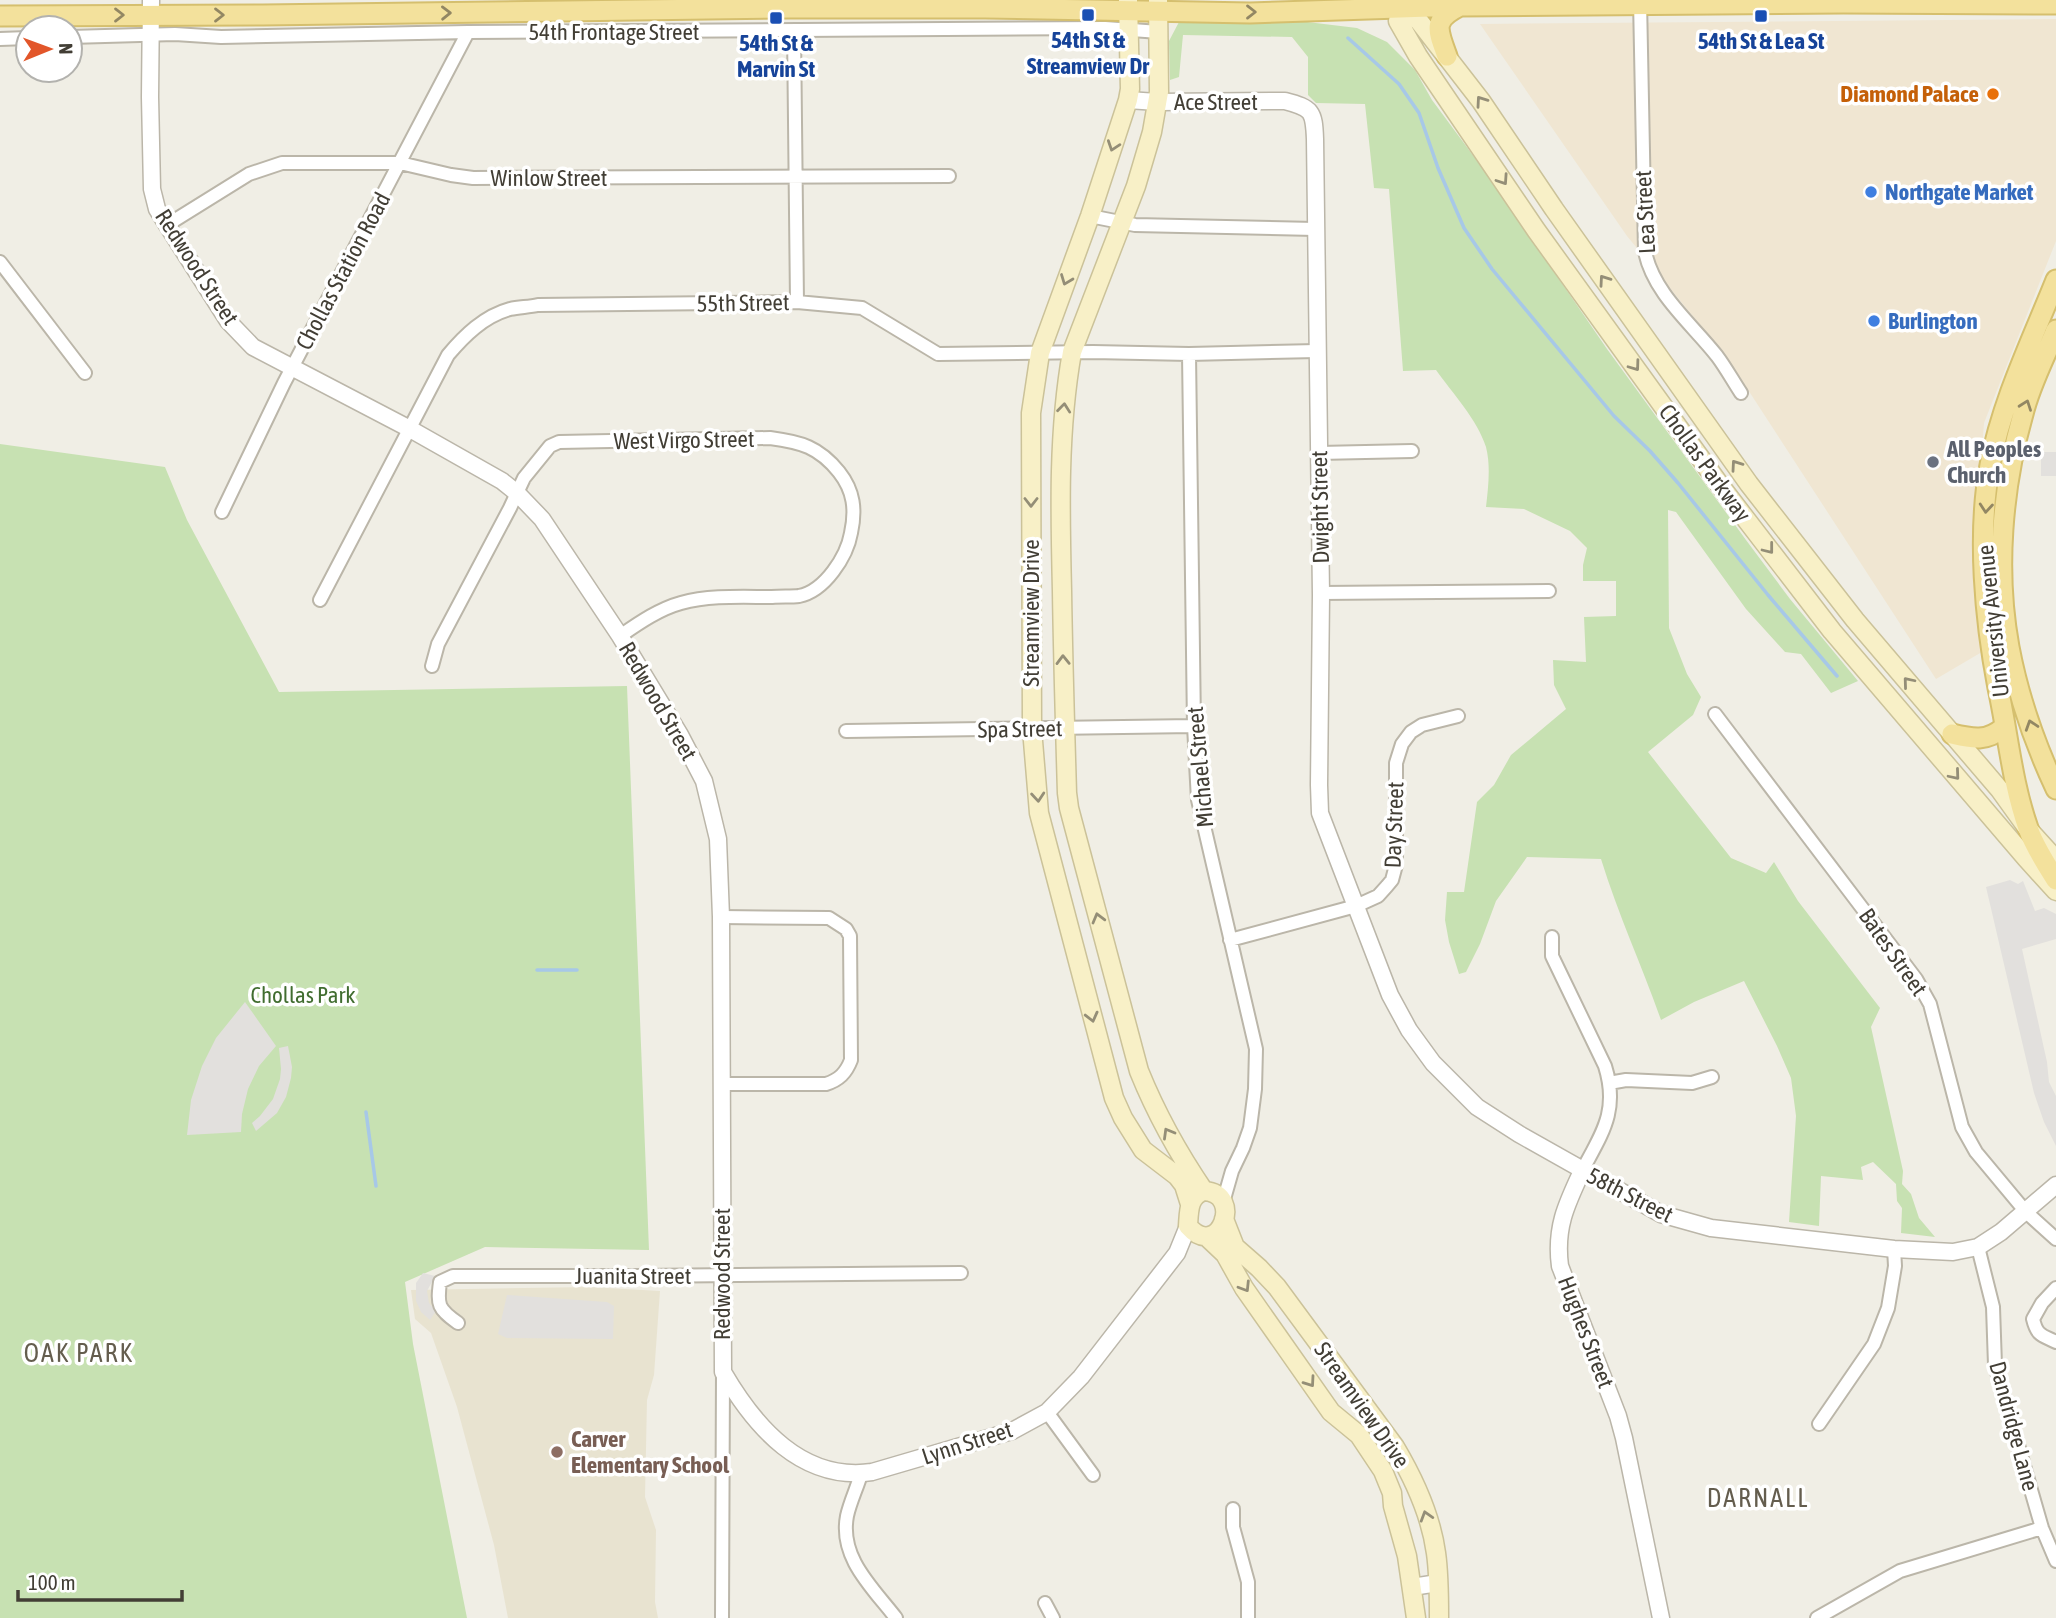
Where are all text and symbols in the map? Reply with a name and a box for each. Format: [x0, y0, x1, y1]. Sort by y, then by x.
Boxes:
one-way arrow [1246, 4, 1257, 20]
one-way arrow [441, 5, 452, 20]
one-way arrow [114, 7, 124, 23]
one-way arrow [214, 7, 225, 23]
marker: 54th St & Streamview Dr [1080, 7, 1096, 23]
marker: 54th St & Lea St [1753, 8, 1769, 24]
marker: 54th St & Marvin St [768, 10, 784, 26]
north arrow [14, 14, 84, 84]
street label: 54th Frontage Street [529, 19, 699, 45]
place label: 54th St & Streamview Dr [1027, 27, 1150, 79]
place label: 54th St & Lea St [1698, 28, 1825, 54]
place label: 54th St & Marvin St [737, 30, 815, 82]
text: N [55, 43, 77, 55]
place label: Diamond Palace [1840, 81, 1979, 107]
marker: Diamond Palace [1985, 86, 2001, 102]
street label: Ace Street [1174, 89, 1258, 115]
one-way arrow [1477, 96, 1489, 109]
one-way arrow [1107, 140, 1121, 152]
street label: Winlow Street [491, 165, 607, 191]
street label: Lea Street [1630, 170, 1660, 254]
one-way arrow [1495, 173, 1508, 186]
place label: Northgate Market [1885, 179, 2034, 205]
marker: Northgate Market [1863, 184, 1879, 200]
street label: Chollas Station Road [291, 188, 395, 354]
street label: Redwood Street [150, 204, 244, 330]
one-way arrow [1060, 273, 1074, 285]
one-way arrow [1600, 275, 1612, 288]
street label: 55th Street [696, 289, 790, 317]
place label: Burlington [1888, 308, 1978, 334]
marker: Burlington [1866, 313, 1882, 329]
one-way arrow [1626, 358, 1639, 371]
street label: Chollas Parkway [1654, 399, 1756, 527]
one-way arrow [2018, 400, 2032, 412]
one-way arrow [1056, 403, 1071, 414]
street label: West Virgo Street [613, 426, 755, 454]
place label: All Peoples Church [1946, 436, 2041, 488]
street label: Dwight Street [1306, 450, 1334, 564]
marker: All Peoples Church [1925, 454, 1941, 470]
one-way arrow [1732, 460, 1744, 473]
one-way arrow [1023, 497, 1039, 508]
one-way arrow [1979, 503, 1994, 514]
street label: Streamview Drive [1018, 539, 1044, 687]
one-way arrow [1761, 542, 1774, 554]
street label: University Avenue [1972, 544, 2014, 698]
street label: Redwood Street [614, 637, 702, 765]
one-way arrow [1056, 654, 1071, 665]
one-way arrow [1903, 677, 1916, 690]
street label: Michael Street [1182, 705, 1218, 829]
street label: Spa Street [977, 715, 1063, 743]
one-way arrow [2025, 720, 2039, 732]
one-way arrow [1947, 766, 1959, 779]
street label: Day Street [1379, 781, 1409, 869]
one-way arrow [1030, 792, 1045, 803]
street label: Bates Street [1854, 904, 1932, 1000]
one-way arrow [1092, 912, 1106, 924]
park label: Chollas Park [251, 982, 355, 1008]
one-way arrow [1084, 1011, 1098, 1023]
one-way arrow [1163, 1128, 1176, 1141]
street label: 58th Street [1583, 1162, 1677, 1228]
street label: Redwood Street [709, 1208, 735, 1340]
street label: Juanita Street [575, 1263, 691, 1289]
street label: Hughes Street [1553, 1272, 1619, 1392]
one-way arrow [1236, 1280, 1249, 1293]
street label: Streamview Drive [1309, 1337, 1415, 1473]
district label: OAK PARK [24, 1338, 134, 1368]
street label: Dandridge Lane [1984, 1358, 2044, 1494]
one-way arrow [1302, 1374, 1314, 1387]
street label: Lynn Street [918, 1416, 1016, 1470]
place label: Carver Elementary School [571, 1426, 730, 1478]
marker: Carver Elementary School [549, 1444, 565, 1460]
district label: DARNALL [1707, 1483, 1809, 1513]
one-way arrow [1420, 1511, 1435, 1523]
scale bar [18, 1558, 182, 1602]
text: 100 m [28, 1570, 76, 1594]

